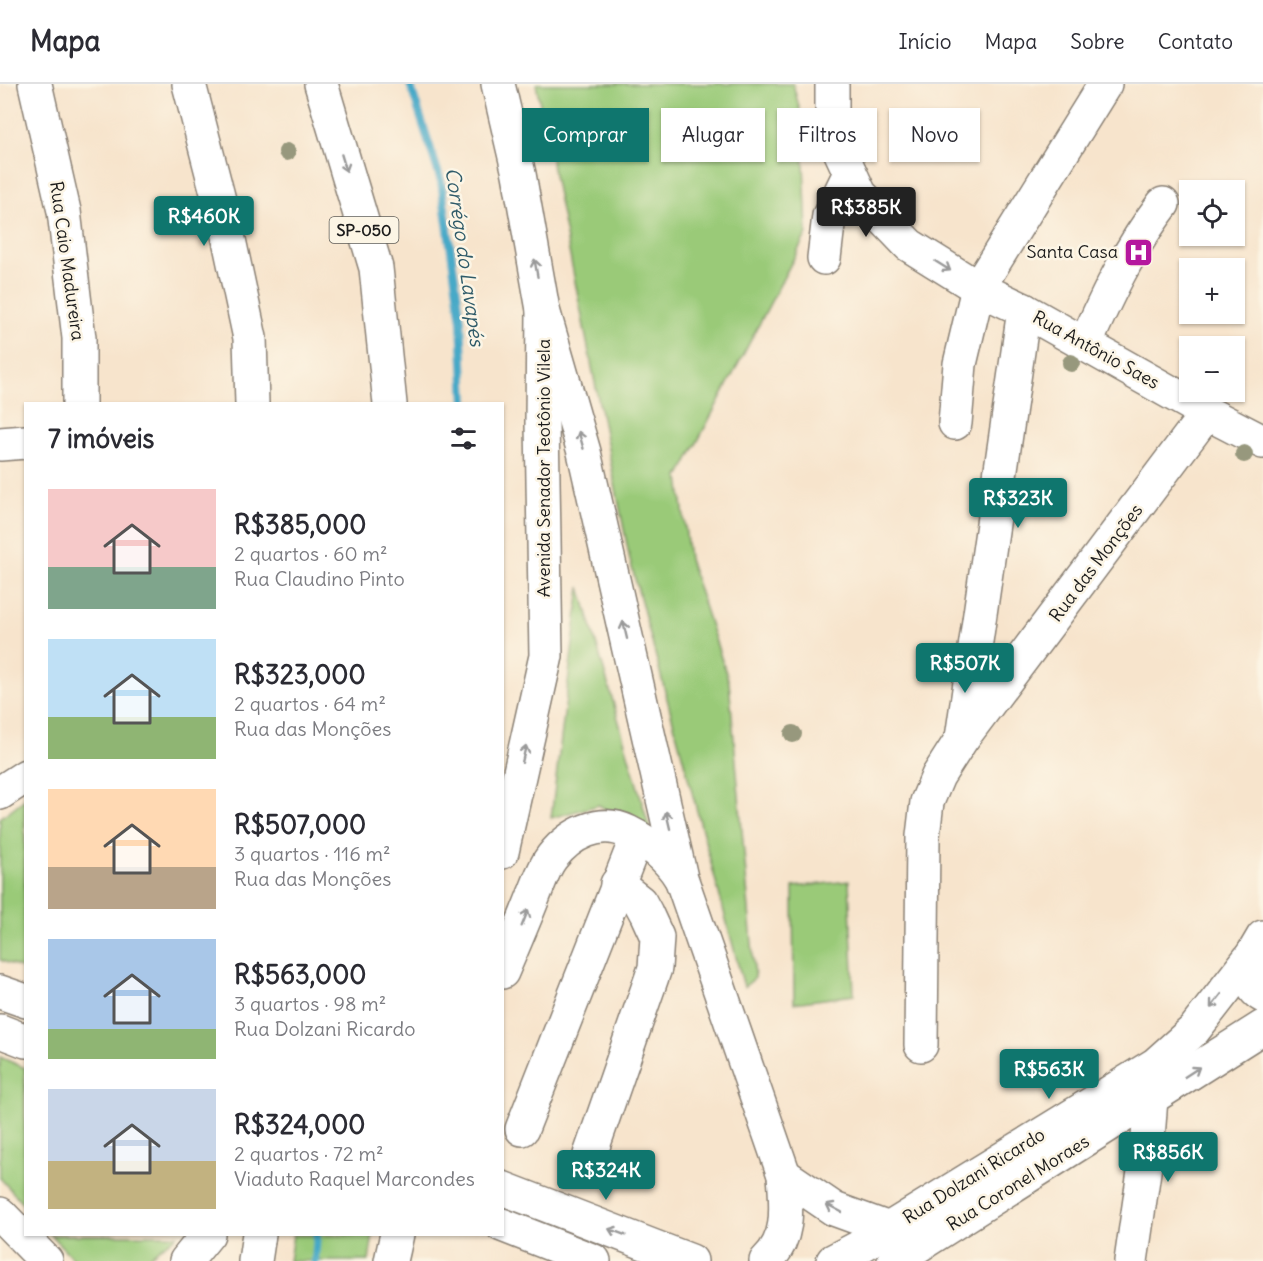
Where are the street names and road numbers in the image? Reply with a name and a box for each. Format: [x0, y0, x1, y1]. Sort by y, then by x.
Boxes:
street label: Rua Caio Madureira [45, 180, 90, 342]
road number: SP-050 [330, 217, 398, 243]
street label: Rua Antônio Saes [1029, 305, 1164, 394]
street label: Avenida Senador Teotônio Vilela [532, 339, 555, 597]
street label: Rua das Monções [1044, 499, 1147, 626]
street label: Rua Dolzani Ricardo [898, 1123, 1049, 1229]
street label: Rua Coronel Moraes [942, 1129, 1093, 1236]

